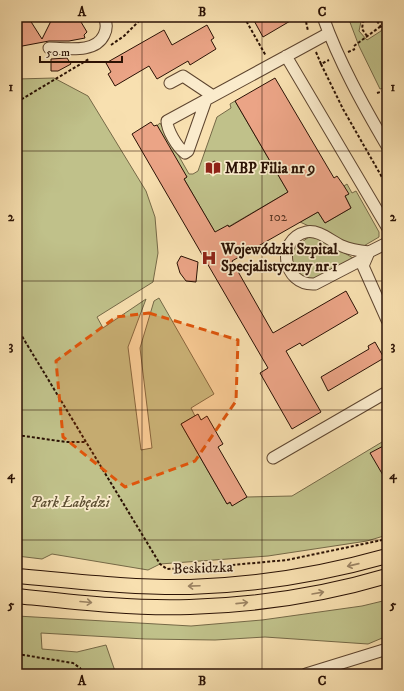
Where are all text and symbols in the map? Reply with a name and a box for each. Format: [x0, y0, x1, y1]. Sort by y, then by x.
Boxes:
text: A [77, 4, 87, 20]
text: B [198, 4, 206, 20]
text: C [318, 4, 327, 20]
scale bar [40, 38, 122, 64]
text: 50 m [46, 45, 70, 60]
text: 1 [9, 79, 14, 95]
text: 1 [391, 79, 396, 95]
library icon: MBP Filia nr 9 [204, 159, 222, 177]
place label: MBP Filia nr 9 [225, 159, 315, 178]
text: 2 [8, 209, 15, 225]
house number: 102 [269, 209, 288, 225]
text: 2 [390, 209, 397, 225]
place label: Wojewódzki Szpital Specjalistyczny nr 1 [220, 240, 338, 276]
hospital icon: Wojewódzki Szpital Specjalistyczny nr 1 [200, 249, 218, 267]
text: 3 [9, 338, 14, 354]
text: 3 [391, 338, 396, 354]
text: 4 [6, 467, 15, 484]
text: 4 [388, 467, 397, 484]
park label: Park Łabędzi [30, 493, 111, 512]
street label: Beskidzka [173, 557, 234, 579]
one-way arrow [347, 561, 360, 569]
one-way arrow [188, 583, 201, 590]
one-way arrow [311, 589, 324, 597]
text: 5 [7, 597, 15, 613]
text: 5 [389, 597, 397, 613]
one-way arrow [79, 599, 92, 606]
one-way arrow [235, 599, 248, 607]
text: A [77, 673, 87, 689]
text: B [198, 673, 206, 689]
text: C [318, 673, 327, 689]

